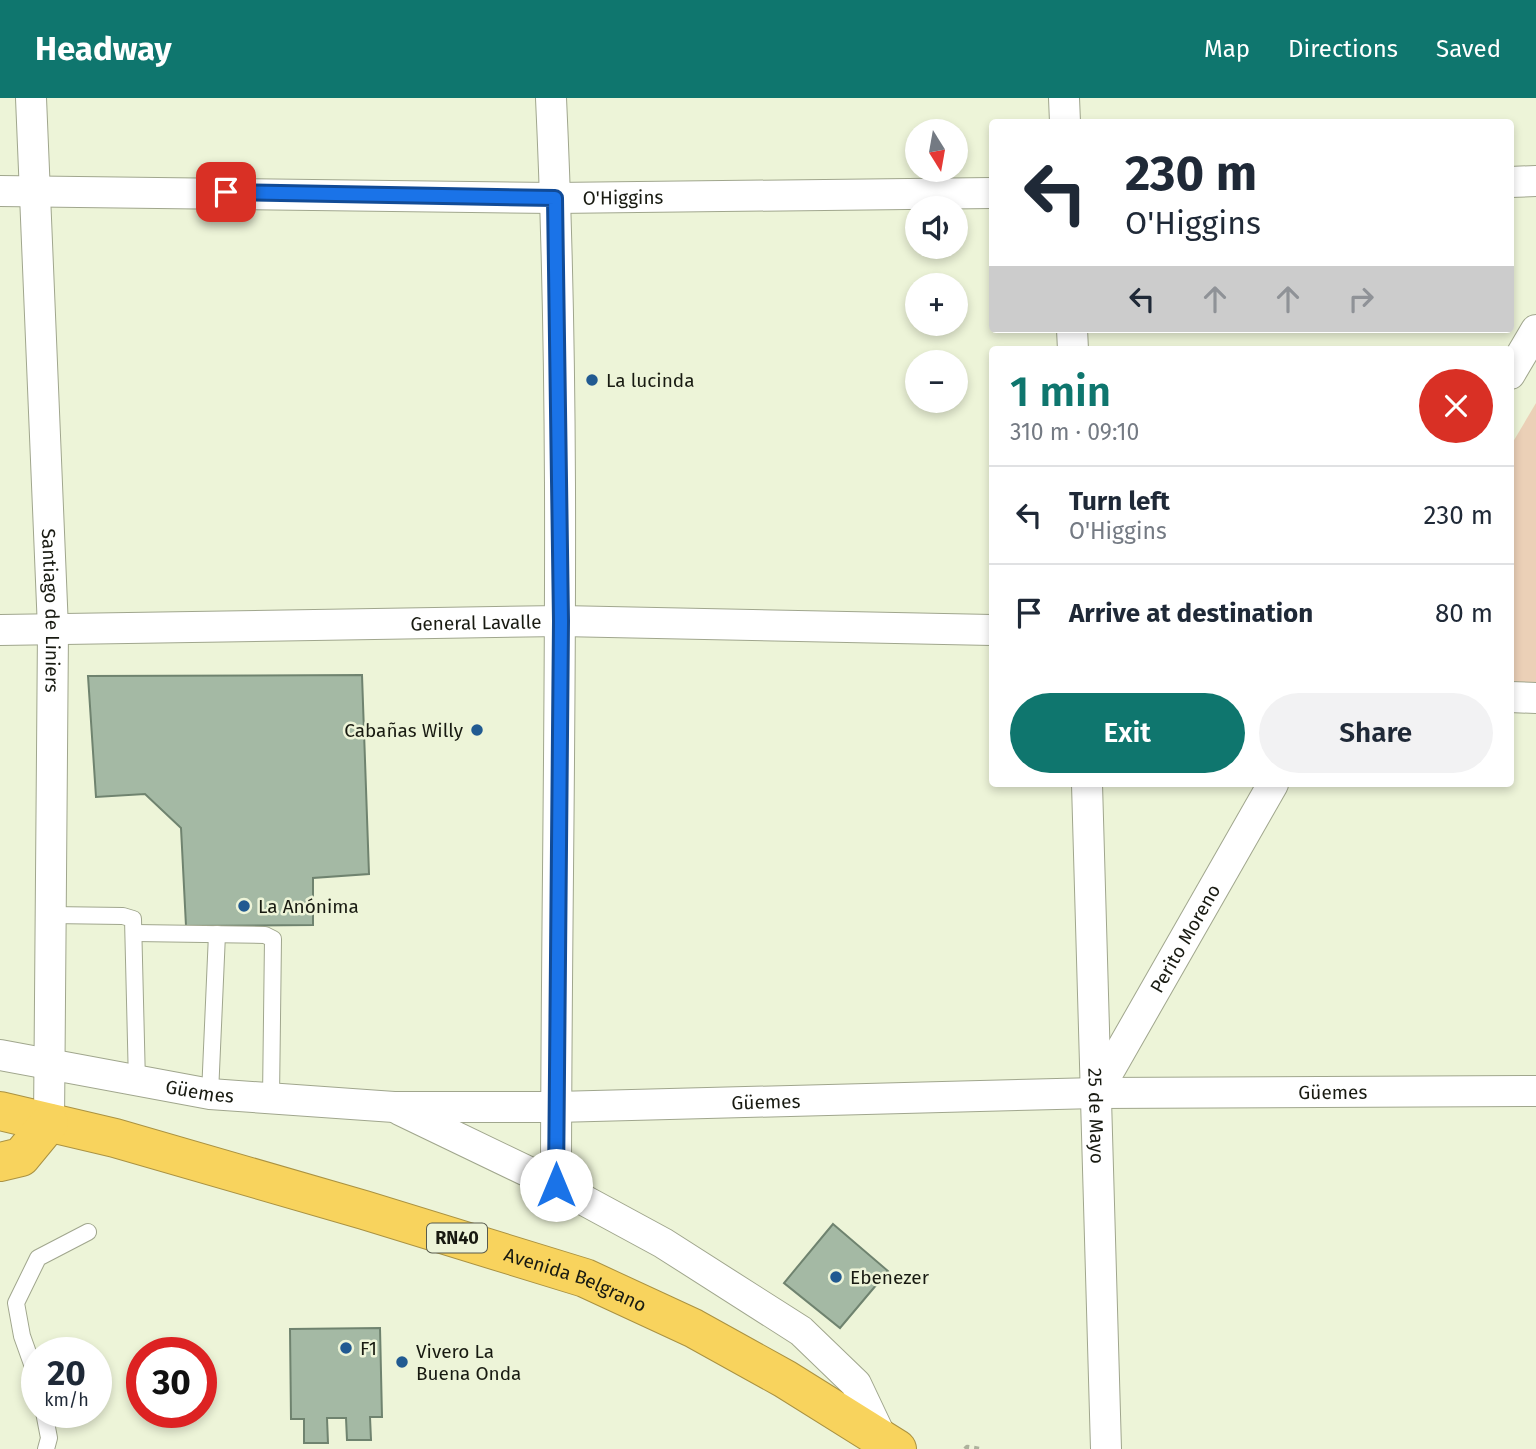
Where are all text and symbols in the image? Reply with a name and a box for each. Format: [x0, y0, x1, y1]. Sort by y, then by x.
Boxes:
text: Headway [35, 29, 172, 69]
text: Map [1204, 35, 1250, 63]
text: Directions [1288, 35, 1398, 63]
text: Saved [1436, 35, 1501, 63]
north arrow [905, 119, 968, 182]
map controls [905, 119, 968, 413]
text: 230 m [1125, 144, 1257, 203]
icon: left [1010, 147, 1101, 238]
pin [196, 162, 256, 222]
icon: arrive [207, 173, 245, 211]
street label: O'Higgins [582, 186, 664, 210]
button: sound [905, 196, 968, 259]
text: O'Higgins [1125, 204, 1261, 242]
button: + [905, 273, 968, 336]
icon: left [1123, 280, 1161, 318]
icon: ahead [1196, 280, 1234, 318]
icon: ahead [1269, 280, 1307, 318]
icon: right [1342, 280, 1380, 318]
button: − [905, 350, 968, 413]
text: 1 min [1010, 367, 1111, 417]
place label: La lucinda [606, 369, 695, 392]
button: close [1419, 369, 1493, 443]
marker: La lucinda [584, 372, 600, 388]
text: 310 m · 09:10 [1010, 418, 1139, 446]
text: Turn left [1069, 486, 1170, 517]
icon: left [1010, 496, 1048, 534]
text: 230 m [1424, 500, 1493, 531]
text: O'Higgins [1069, 517, 1167, 545]
street label: Santiago de Liniers [37, 528, 64, 693]
icon: arrive [1010, 594, 1048, 632]
text: Arrive at destination [1069, 598, 1313, 629]
text: 80 m [1435, 598, 1493, 629]
street label: General Lavalle [410, 610, 542, 635]
button: Exit [1010, 693, 1245, 773]
button: Share [1259, 693, 1493, 773]
place label: Cabañas Willy [344, 719, 464, 742]
marker: Cabañas Willy [469, 722, 485, 738]
street label: Perito Moreno [1145, 880, 1225, 997]
place label: La Anónima [258, 895, 359, 918]
marker: La Anónima [236, 898, 252, 914]
street label: 25 de Mayo [1083, 1068, 1109, 1164]
street label: Güemes [163, 1075, 235, 1108]
street label: Güemes [1298, 1081, 1367, 1104]
street label: Güemes [731, 1090, 801, 1114]
position arrow [519, 1148, 593, 1222]
road number: RN40 [427, 1224, 487, 1252]
street label: Avenida Belgrano [501, 1243, 650, 1317]
place label: Ebenezer [850, 1266, 930, 1289]
marker: Ebenezer [828, 1269, 844, 1285]
speed limit sign: 30 [126, 1337, 217, 1428]
place label: F1 [360, 1337, 377, 1360]
marker: F1 [338, 1340, 354, 1356]
place label: Vivero La Buena Onda [416, 1340, 521, 1385]
text: 20 [47, 1352, 86, 1394]
marker: Vivero La Buena Onda [394, 1354, 410, 1370]
text: km/h [44, 1389, 89, 1411]

